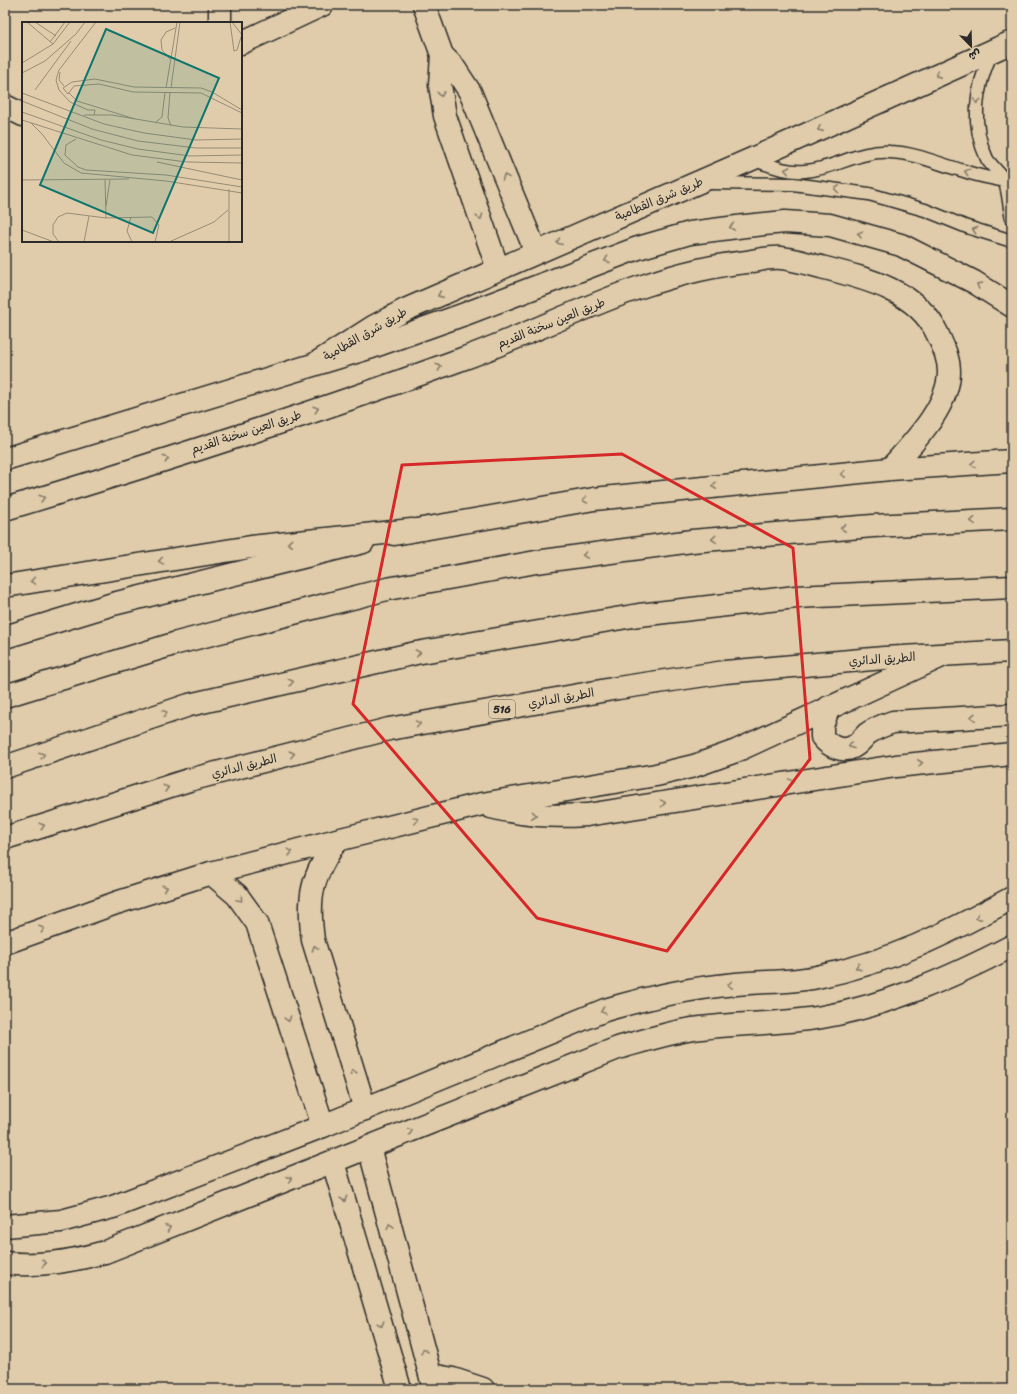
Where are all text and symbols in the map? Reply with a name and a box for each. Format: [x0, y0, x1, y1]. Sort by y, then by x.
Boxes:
inset map [22, 22, 242, 242]
north arrow [951, 26, 991, 66]
text: ش [965, 44, 984, 66]
one-way arrow [935, 71, 942, 79]
one-way arrow [436, 91, 445, 97]
one-way arrow [973, 98, 982, 104]
one-way arrow [816, 124, 823, 132]
one-way arrow [784, 166, 790, 174]
one-way arrow [964, 168, 971, 177]
street label: طريق شرق القطامية [611, 170, 707, 228]
one-way arrow [502, 174, 510, 181]
one-way arrow [834, 185, 840, 194]
one-way arrow [475, 214, 484, 221]
one-way arrow [729, 222, 735, 231]
one-way arrow [971, 226, 978, 235]
one-way arrow [857, 230, 864, 239]
one-way arrow [556, 237, 564, 245]
one-way arrow [603, 255, 610, 263]
one-way arrow [976, 283, 983, 290]
one-way arrow [437, 290, 444, 298]
street label: طريق العين سخنة القديم [493, 291, 609, 355]
street label: طريق شرق القطامية [319, 301, 411, 367]
one-way arrow [436, 363, 443, 372]
street label: طريق العين سخنة القديم [188, 404, 304, 460]
one-way arrow [313, 405, 320, 414]
one-way arrow [163, 455, 170, 463]
one-way arrow [970, 459, 976, 468]
one-way arrow [840, 469, 846, 478]
one-way arrow [711, 482, 717, 491]
one-way arrow [39, 494, 46, 503]
one-way arrow [582, 496, 588, 504]
one-way arrow [970, 517, 976, 525]
one-way arrow [840, 524, 846, 533]
one-way arrow [711, 534, 717, 543]
one-way arrow [287, 538, 293, 547]
one-way arrow [582, 550, 588, 559]
one-way arrow [158, 556, 164, 565]
one-way arrow [30, 576, 36, 585]
street label: الطريق الدائري [848, 646, 916, 672]
one-way arrow [415, 650, 421, 658]
one-way arrow [287, 678, 294, 687]
street label: الطريق الدائري [526, 681, 596, 715]
road number: 516 [489, 700, 515, 718]
one-way arrow [162, 710, 169, 718]
one-way arrow [970, 712, 976, 721]
one-way arrow [415, 720, 421, 729]
one-way arrow [847, 742, 854, 750]
street label: الطريق الدائري [209, 747, 279, 785]
one-way arrow [288, 750, 295, 759]
one-way arrow [38, 751, 45, 760]
one-way arrow [917, 759, 923, 768]
one-way arrow [788, 778, 794, 787]
one-way arrow [163, 784, 170, 792]
one-way arrow [660, 799, 666, 807]
one-way arrow [531, 810, 537, 819]
one-way arrow [413, 817, 419, 825]
one-way arrow [39, 822, 46, 831]
one-way arrow [287, 849, 293, 857]
one-way arrow [161, 884, 168, 893]
one-way arrow [236, 894, 243, 902]
one-way arrow [975, 912, 982, 920]
one-way arrow [38, 926, 45, 934]
one-way arrow [311, 944, 320, 951]
one-way arrow [855, 962, 862, 971]
one-way arrow [727, 980, 733, 989]
one-way arrow [600, 1007, 607, 1015]
one-way arrow [283, 1015, 291, 1022]
one-way arrow [349, 1069, 358, 1076]
one-way arrow [405, 1128, 413, 1136]
one-way arrow [285, 1176, 292, 1184]
one-way arrow [339, 1195, 348, 1202]
one-way arrow [386, 1223, 395, 1230]
one-way arrow [165, 1224, 172, 1232]
one-way arrow [41, 1258, 47, 1267]
one-way arrow [376, 1320, 385, 1327]
one-way arrow [420, 1348, 429, 1355]

